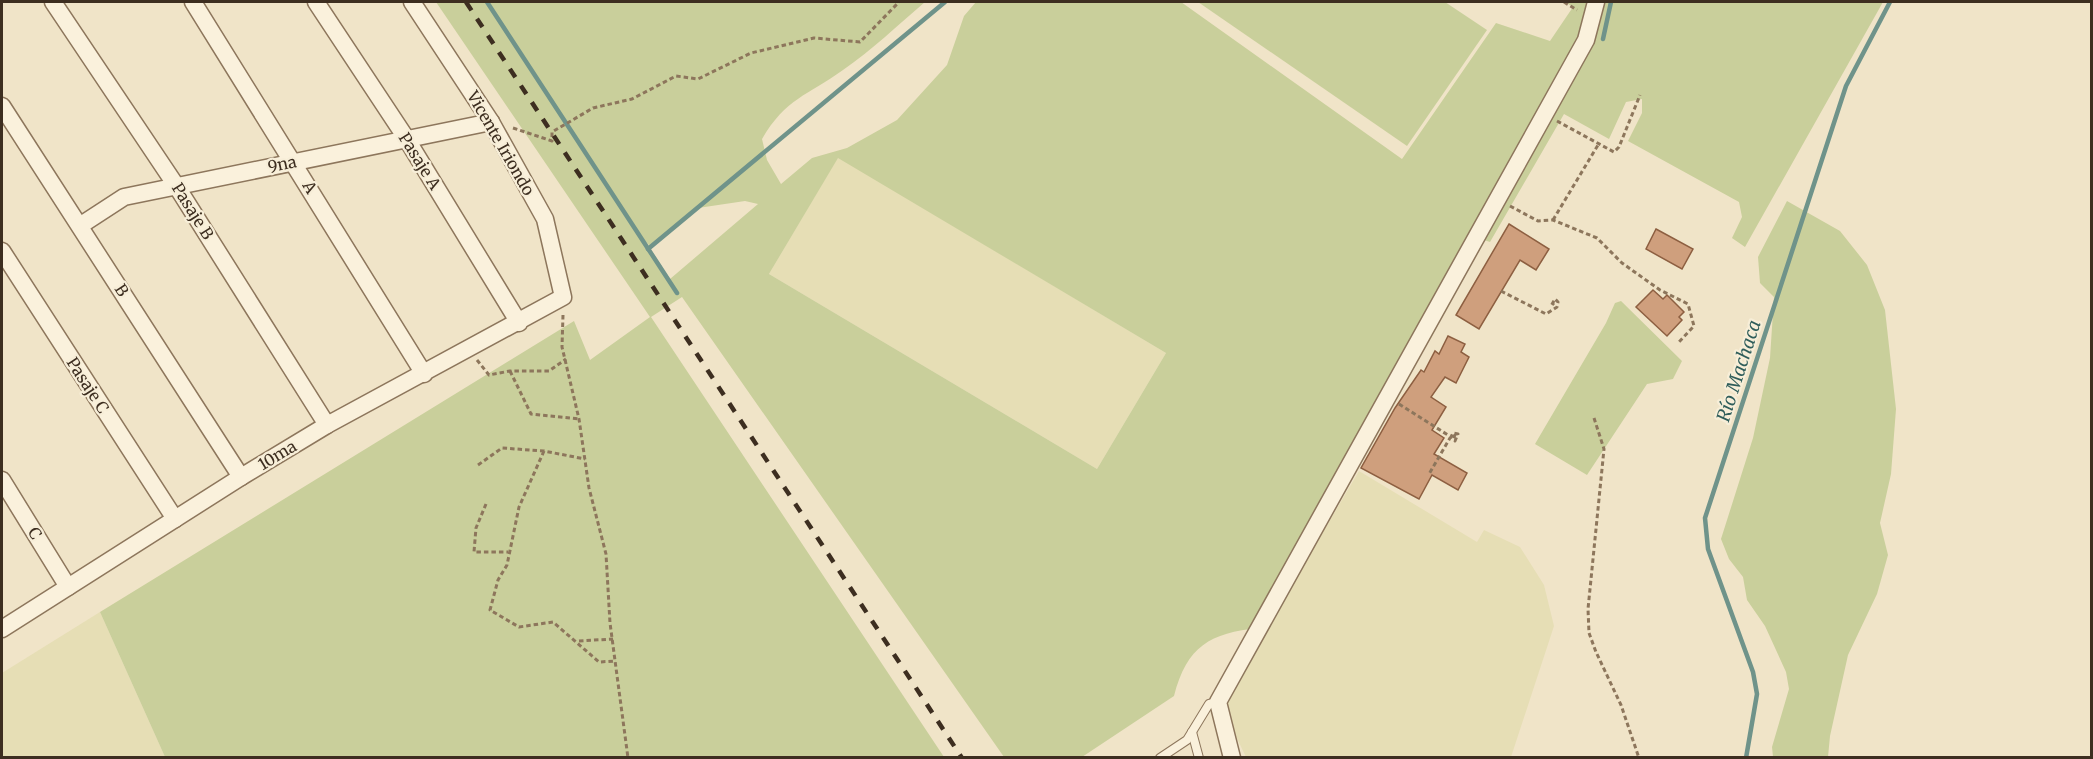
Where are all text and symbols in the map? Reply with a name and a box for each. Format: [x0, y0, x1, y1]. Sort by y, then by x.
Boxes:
street label: Vicente Iriondo [462, 86, 539, 199]
street label: Pasaje A [395, 129, 446, 194]
street label: 9na [266, 151, 299, 177]
street label: A [298, 176, 322, 198]
street label: Pasaje B [168, 179, 218, 243]
street label: B [111, 280, 133, 300]
water label: Río Machaca [1711, 317, 1766, 424]
street label: Pasaje C [63, 353, 113, 417]
street label: 10ma [254, 436, 300, 474]
street label: C [24, 523, 46, 543]

